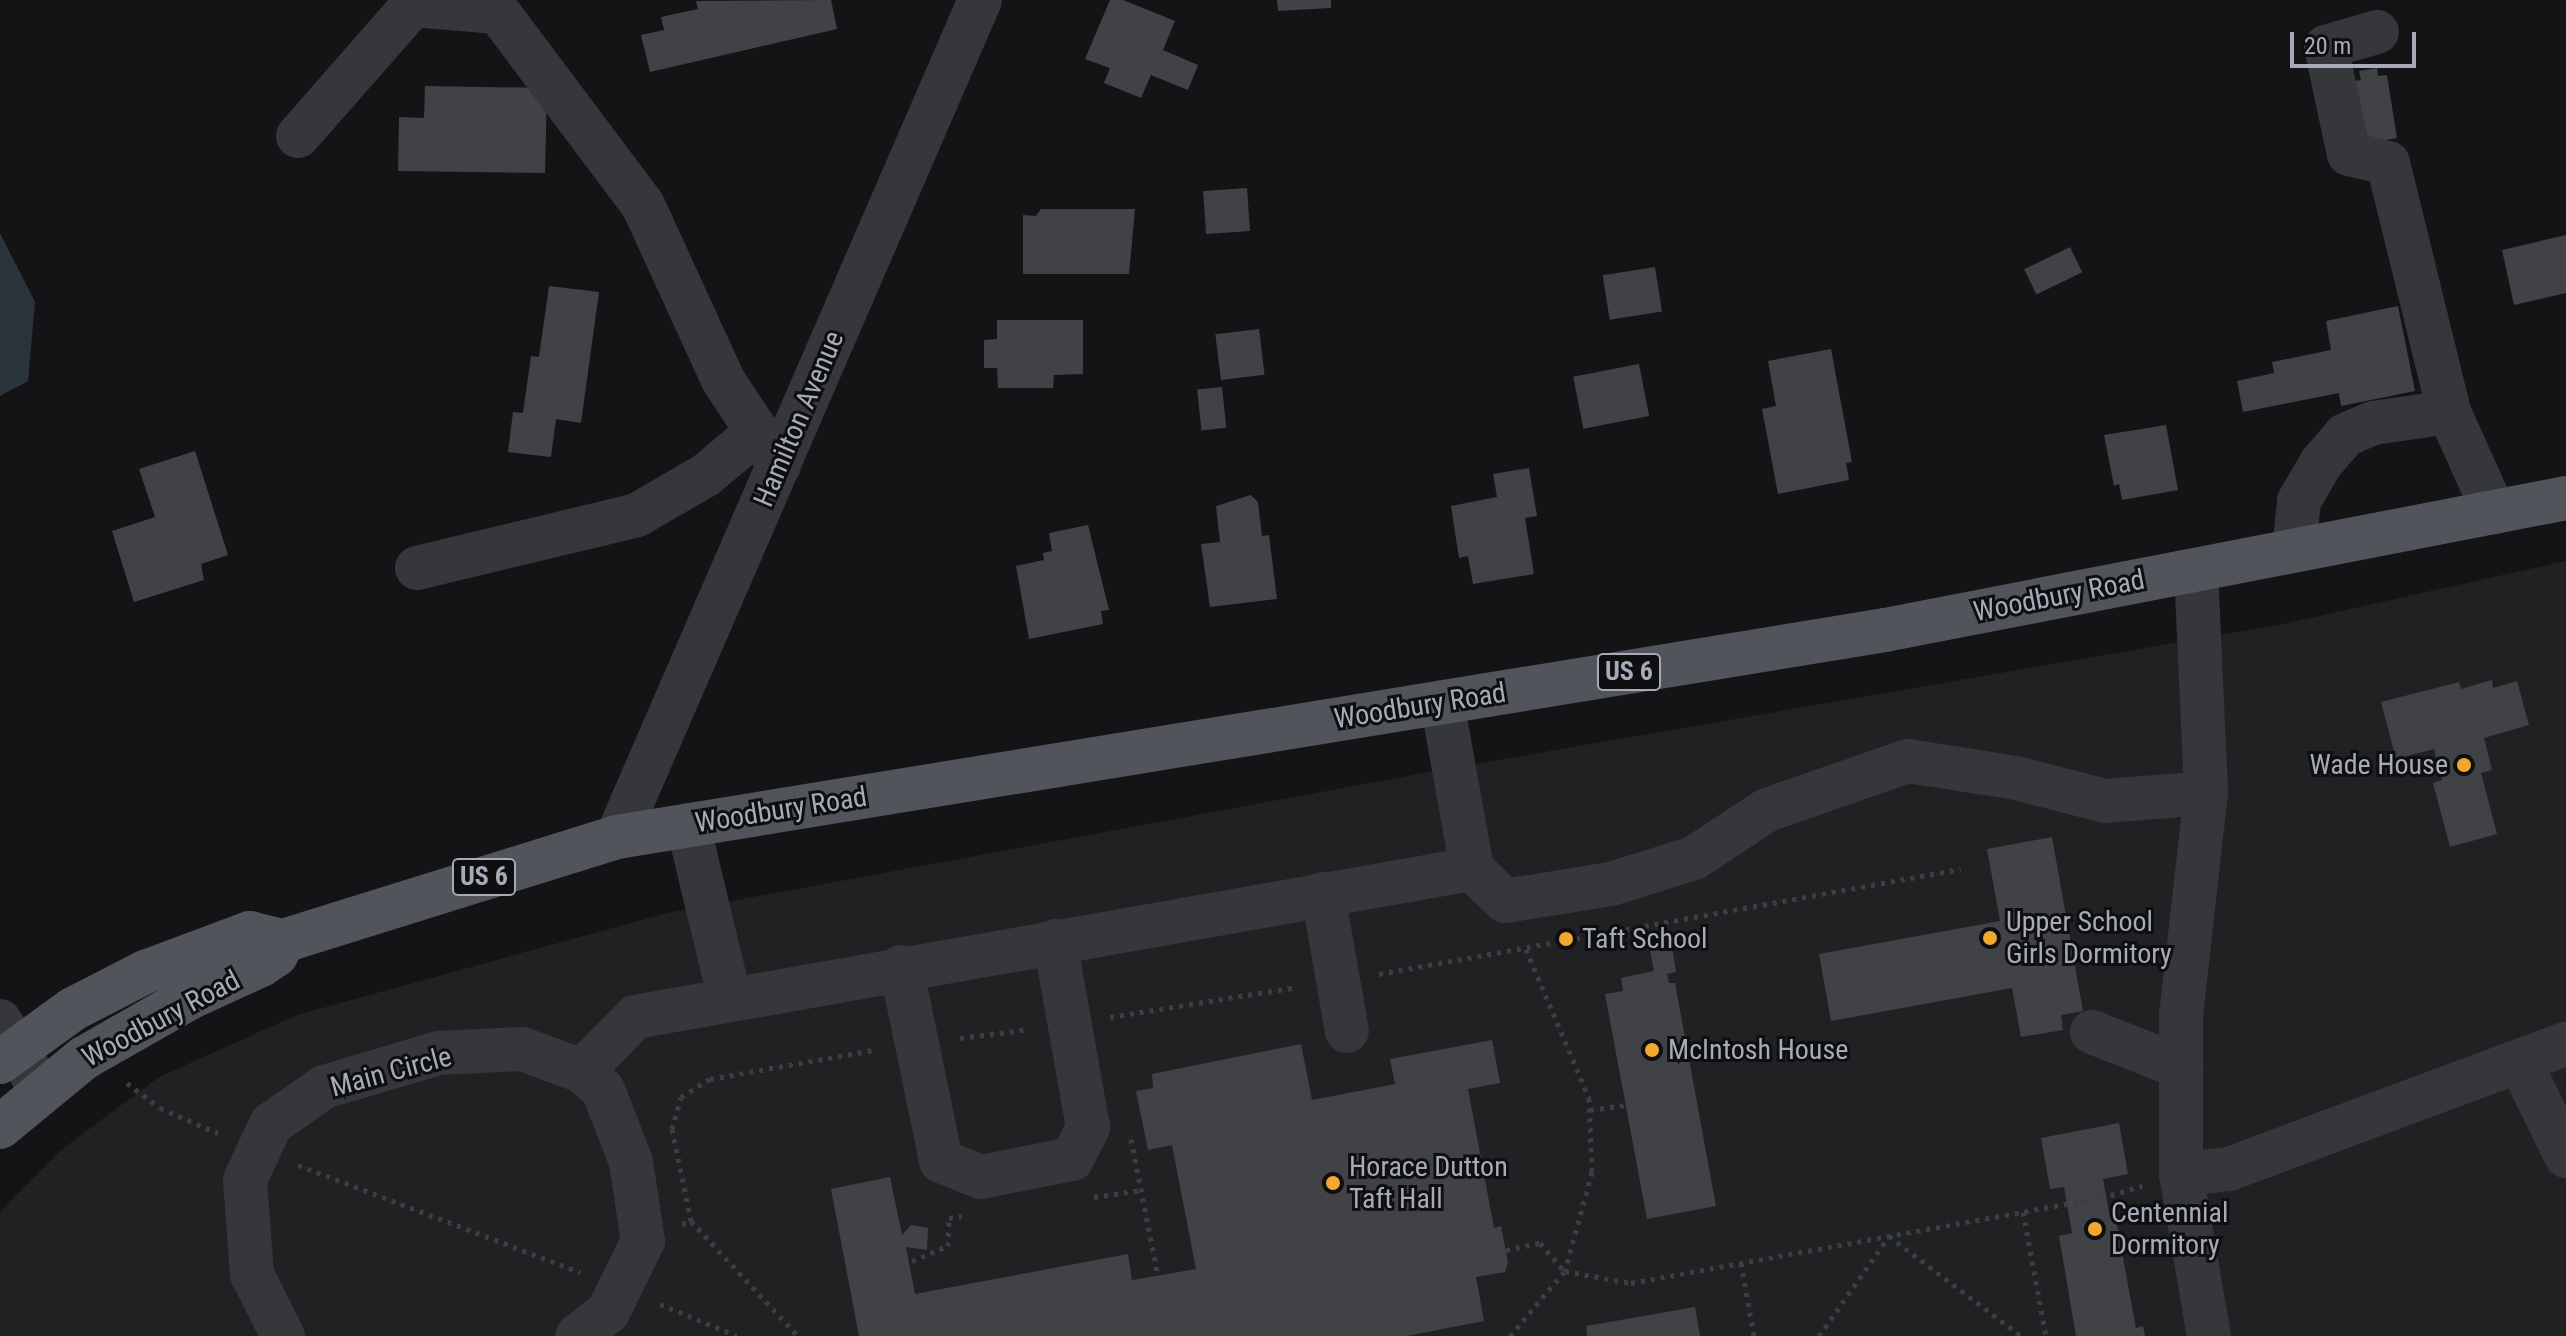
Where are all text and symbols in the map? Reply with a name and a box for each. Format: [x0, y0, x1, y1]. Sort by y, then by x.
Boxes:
scale bar [2294, 16, 2420, 66]
text: 20 m [2304, 32, 2351, 60]
street label: Hamilton Avenue [747, 326, 851, 512]
street label: Woodbury Road [1971, 563, 2147, 629]
road number: US 6 [1595, 650, 1663, 694]
street label: Woodbury Road [1332, 676, 1508, 736]
place label: Wade House [2309, 748, 2448, 782]
marker: Wade House [2455, 756, 2473, 774]
street label: Woodbury Road [693, 780, 869, 840]
road number: US 6 [450, 855, 518, 899]
place label: Upper School Girls Dormitory [2006, 905, 2172, 971]
place label: Taft School [1582, 922, 1708, 956]
marker: Upper School Girls Dormitory [1981, 929, 1999, 947]
marker: Taft School [1557, 930, 1575, 948]
street label: Woodbury Road [77, 963, 245, 1075]
place label: McIntosh House [1668, 1033, 1848, 1067]
street label: Main Circle [327, 1040, 455, 1104]
marker: McIntosh House [1643, 1041, 1661, 1059]
place label: Horace Dutton Taft Hall [1349, 1150, 1508, 1216]
marker: Horace Dutton Taft Hall [1324, 1174, 1342, 1192]
place label: Centennial Dormitory [2111, 1196, 2228, 1262]
marker: Centennial Dormitory [2086, 1220, 2104, 1238]

